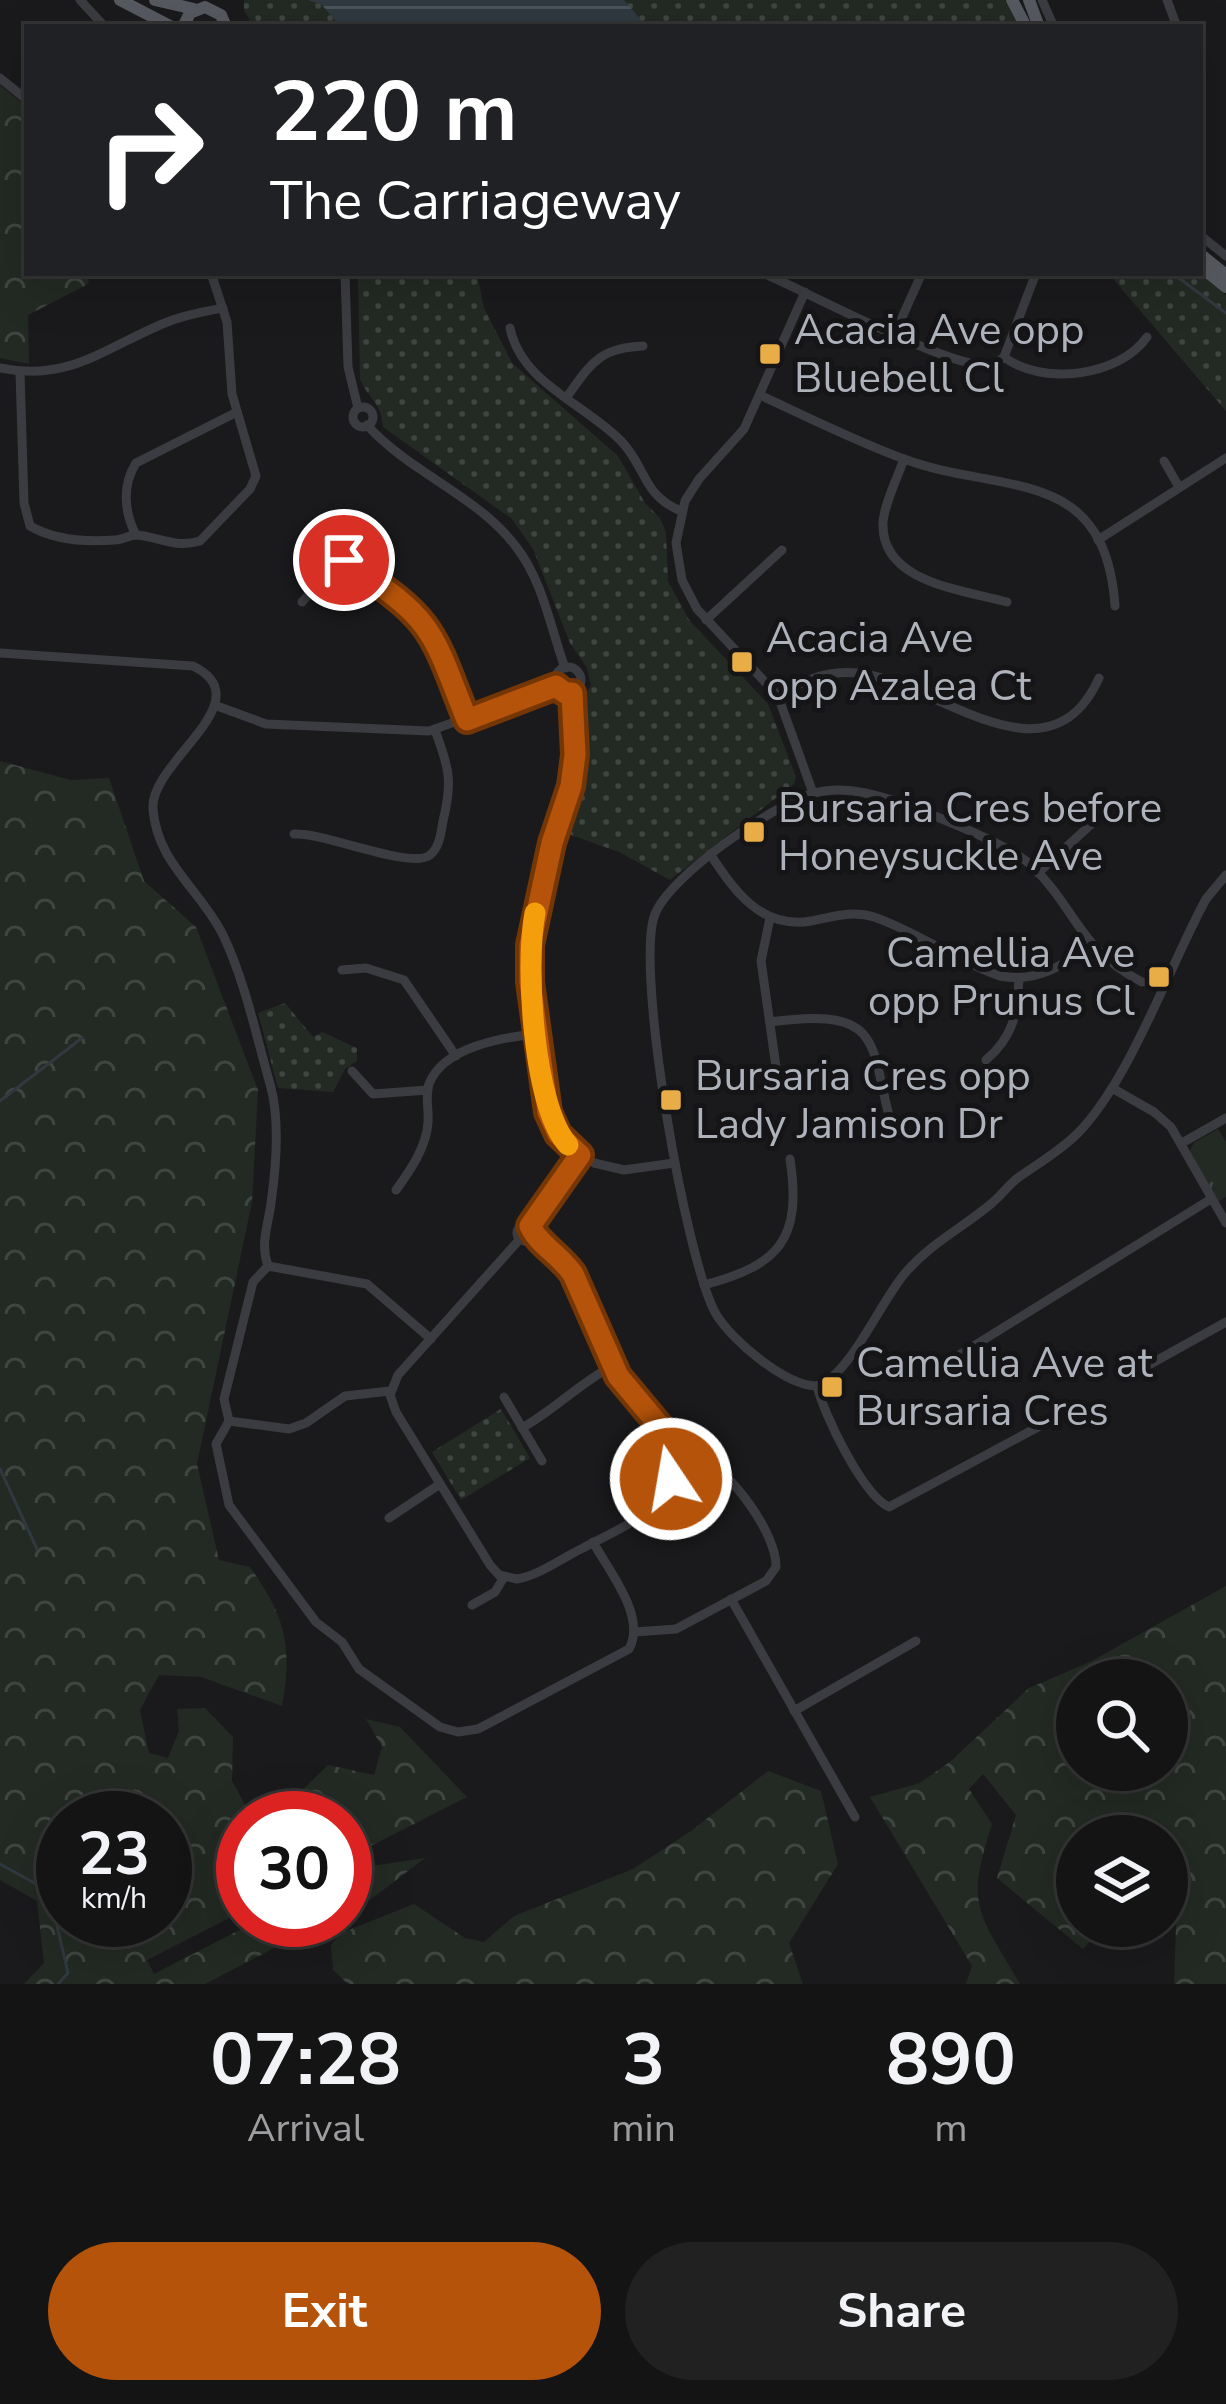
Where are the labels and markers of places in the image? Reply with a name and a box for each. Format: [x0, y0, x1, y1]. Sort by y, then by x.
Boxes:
place label: Acacia Ave opp Bluebell Cl [794, 302, 1084, 407]
marker: Acacia Ave opp Bluebell Cl [757, 341, 783, 367]
pin [293, 509, 395, 611]
place label: Acacia Ave opp Azalea Ct [766, 610, 1031, 715]
marker: Acacia Ave opp Azalea Ct [729, 649, 755, 675]
place label: Bursaria Cres before Honeysuckle Ave [778, 780, 1162, 885]
marker: Bursaria Cres before Honeysuckle Ave [741, 819, 767, 845]
place label: Camellia Ave opp Prunus Cl [868, 925, 1136, 1030]
marker: Camellia Ave opp Prunus Cl [1146, 964, 1172, 990]
place label: Bursaria Cres opp Lady Jamison Dr [695, 1048, 1031, 1153]
marker: Bursaria Cres opp Lady Jamison Dr [658, 1087, 684, 1113]
place label: Camellia Ave at Bursaria Cres [856, 1335, 1153, 1440]
marker: Camellia Ave at Bursaria Cres [819, 1374, 845, 1400]

